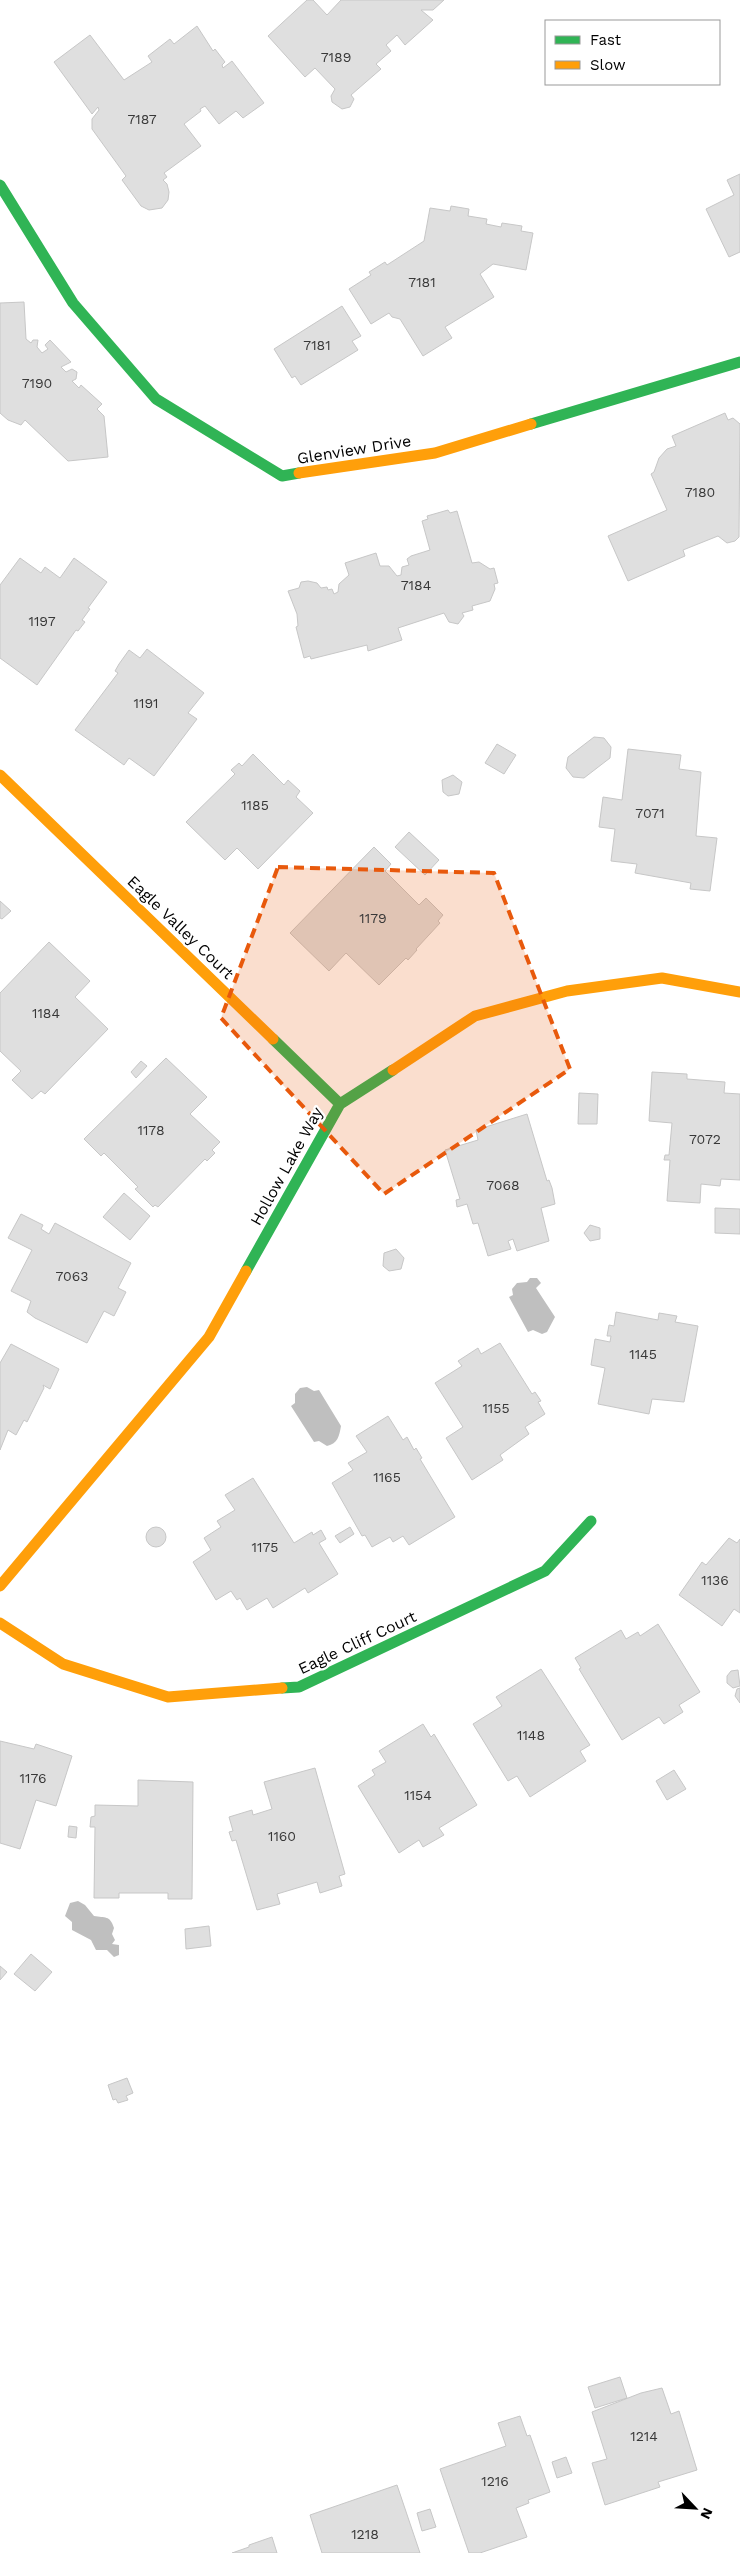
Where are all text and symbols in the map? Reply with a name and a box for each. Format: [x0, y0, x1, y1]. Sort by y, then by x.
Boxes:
legend [545, 20, 720, 85]
text: Fast [590, 31, 622, 49]
house number: 7189 [321, 49, 351, 65]
text: Slow [590, 56, 626, 74]
house number: 7187 [127, 111, 157, 127]
house number: 7181 [408, 274, 436, 290]
house number: 7181 [303, 337, 331, 353]
house number: 7190 [22, 375, 52, 391]
street label: Glenview Drive [296, 431, 413, 468]
house number: 7180 [685, 484, 715, 500]
house number: 7184 [401, 577, 431, 593]
house number: 1197 [28, 613, 56, 629]
house number: 1191 [133, 695, 159, 711]
house number: 1185 [241, 797, 269, 813]
house number: 7071 [635, 805, 665, 821]
street label: Eagle Valley Court [124, 872, 238, 983]
house number: 1179 [359, 910, 387, 926]
house number: 1184 [32, 1005, 60, 1021]
street label: Hollow Lake Way [246, 1103, 327, 1229]
house number: 1178 [137, 1122, 165, 1138]
house number: 7072 [689, 1131, 721, 1147]
house number: 7068 [486, 1177, 520, 1193]
house number: 7063 [56, 1268, 88, 1284]
house number: 1145 [629, 1346, 657, 1362]
house number: 1155 [482, 1400, 510, 1416]
house number: 1165 [373, 1469, 401, 1485]
house number: 1175 [252, 1539, 278, 1555]
house number: 1136 [701, 1572, 729, 1588]
street label: Eagle Cliff Court [295, 1607, 420, 1678]
house number: 1148 [517, 1727, 545, 1743]
house number: 1176 [19, 1770, 47, 1786]
house number: 1154 [404, 1787, 432, 1803]
house number: 1160 [268, 1828, 296, 1844]
house number: 1214 [630, 2428, 658, 2444]
house number: 1216 [481, 2473, 509, 2489]
north arrow [670, 2483, 720, 2533]
text: N [697, 2505, 716, 2522]
house number: 1218 [351, 2526, 379, 2542]

